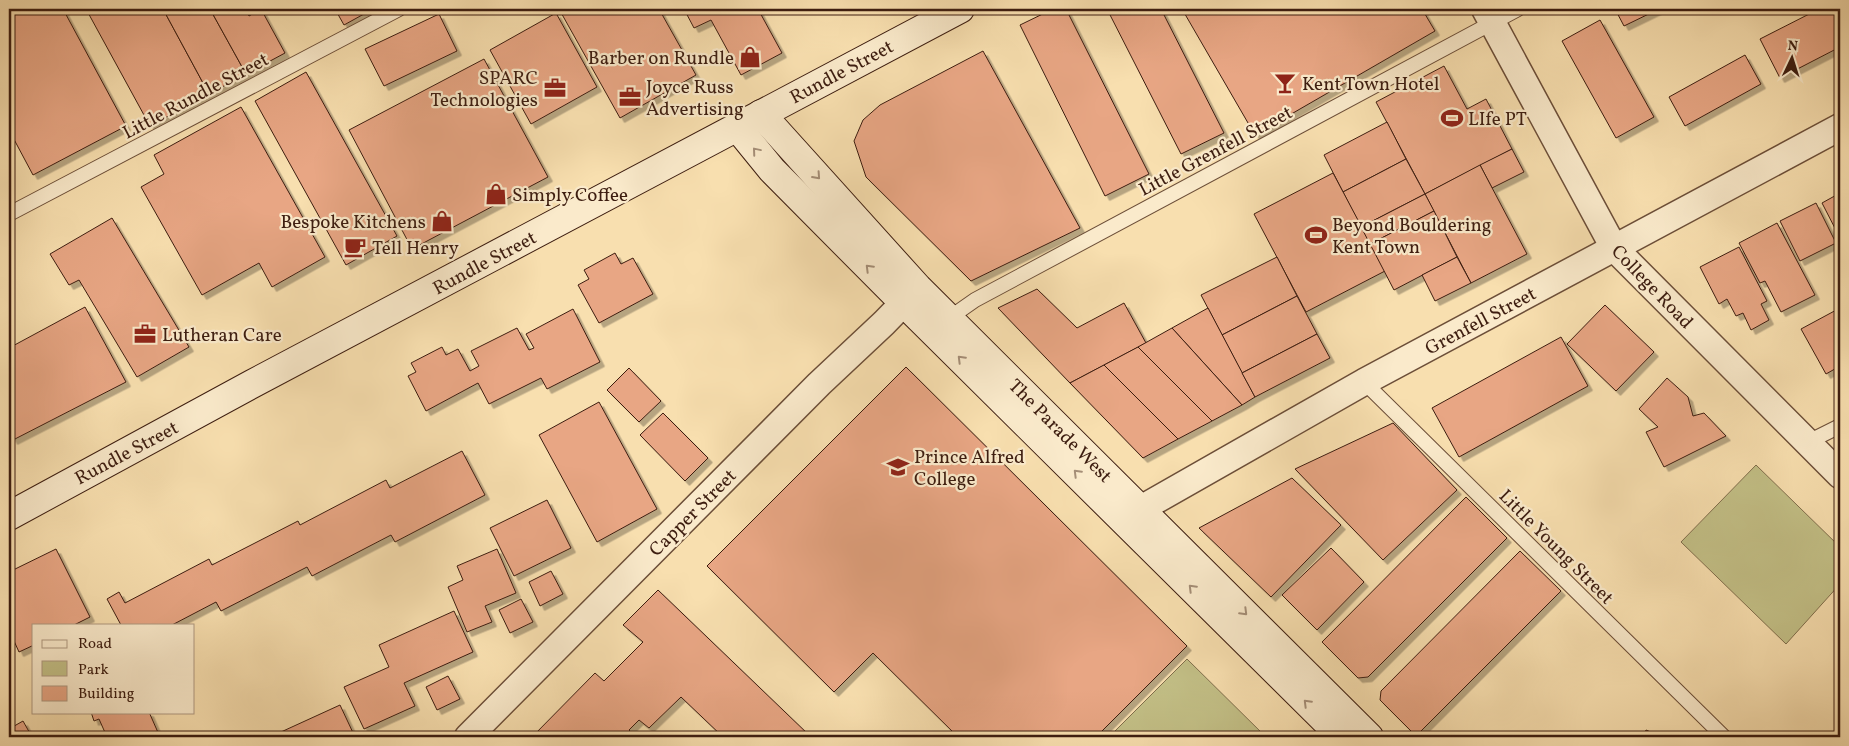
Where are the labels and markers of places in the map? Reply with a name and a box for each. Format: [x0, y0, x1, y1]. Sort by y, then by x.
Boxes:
shop icon: Barber on Rundle [737, 44, 763, 70]
place label: Barber on Rundle [588, 46, 734, 72]
place label: SPARC Technologies [430, 66, 538, 114]
bar icon: Kent Town Hotel [1272, 70, 1298, 96]
place label: Kent Town Hotel [1302, 72, 1440, 98]
office icon: SPARC Technologies [542, 75, 568, 101]
place label: Joyce Russ Advertising [646, 75, 744, 123]
office icon: Joyce Russ Advertising [617, 84, 643, 110]
sports icon: LIfe PT [1439, 105, 1465, 131]
place label: LIfe PT [1468, 107, 1527, 133]
shop icon: Simply Coffee [483, 181, 509, 207]
place label: Simply Coffee [512, 183, 628, 209]
shop icon: Bespoke Kitchens [429, 208, 455, 234]
place label: Bespoke Kitchens [280, 210, 426, 236]
place label: Beyond Bouldering Kent Town [1332, 213, 1492, 261]
sports icon: Beyond Bouldering Kent Town [1303, 222, 1329, 248]
cafe icon: Tell Henry [342, 234, 368, 260]
place label: Tell Henry [372, 236, 459, 262]
office icon: Lutheran Care [132, 321, 158, 347]
place label: Lutheran Care [162, 323, 282, 349]
place label: Prince Alfred College [914, 445, 1025, 493]
school or university icon: Prince Alfred College [885, 454, 911, 480]

